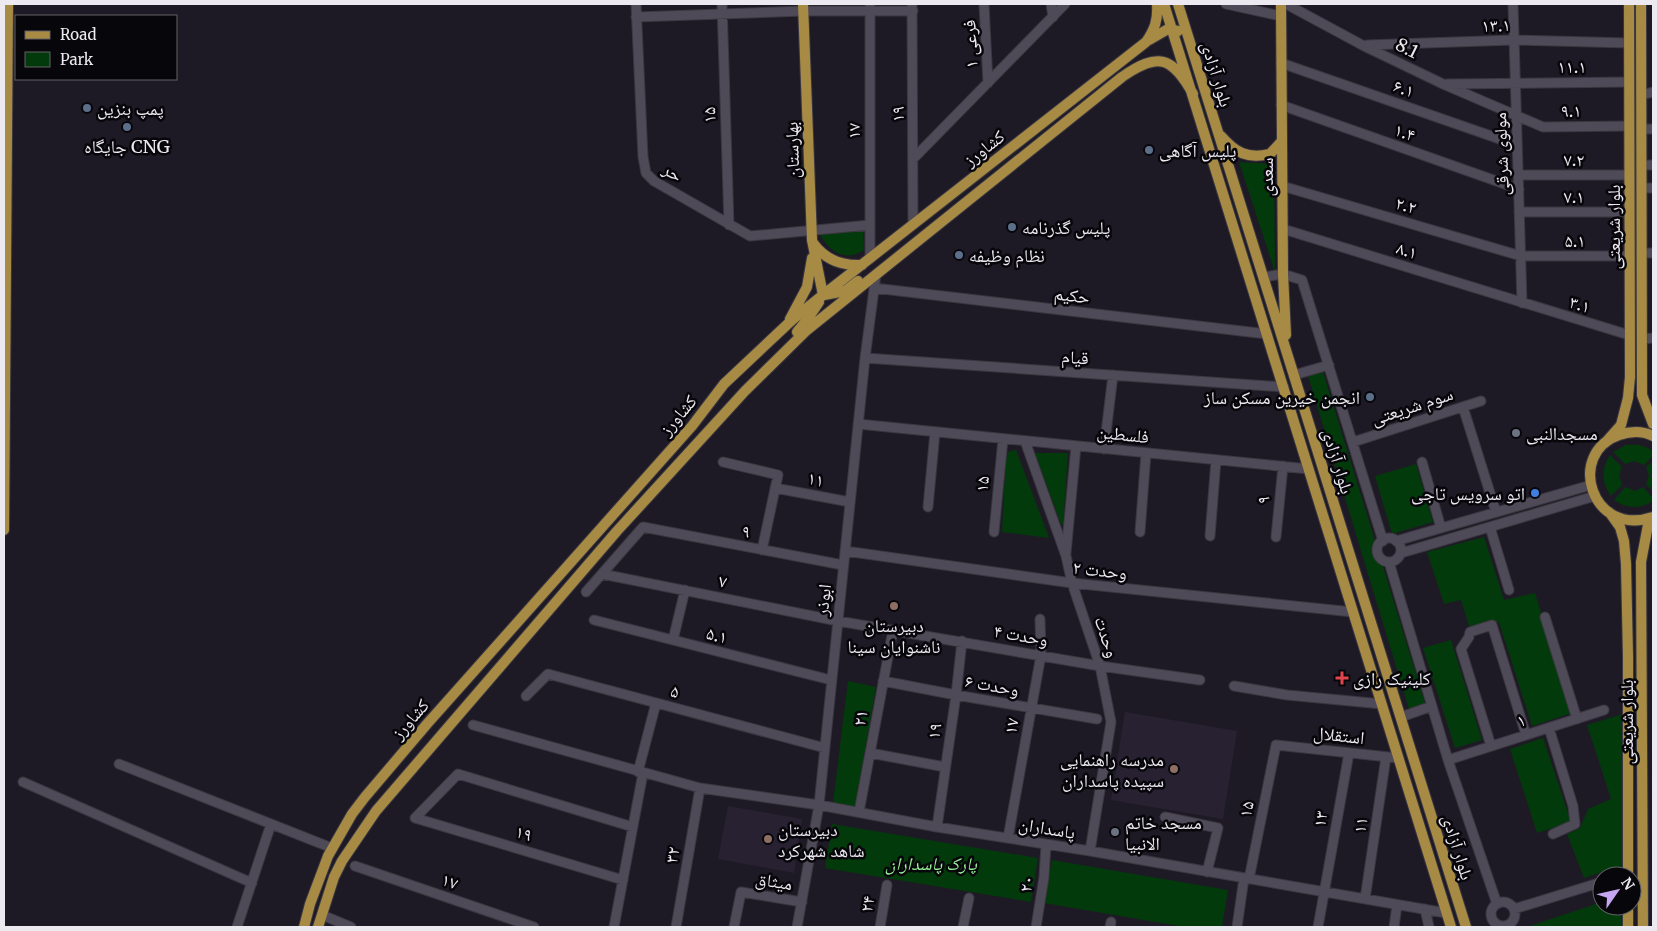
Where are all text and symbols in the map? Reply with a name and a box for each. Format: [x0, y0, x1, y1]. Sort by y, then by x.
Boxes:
street label: ۱۳.۱ [1481, 13, 1511, 37]
legend [15, 15, 178, 80]
street label: فرعی ۱ [957, 19, 983, 69]
text: Road [60, 25, 96, 44]
street label: 8.1 [1392, 33, 1422, 63]
street label: بلوار آزادی [1196, 38, 1238, 110]
text: Park [60, 50, 94, 69]
street label: ۱۱.۱ [1558, 55, 1586, 78]
street label: ۶.۱ [1390, 74, 1418, 102]
place label: پمپ بنزین [97, 97, 164, 120]
street label: ۹.۱ [1561, 99, 1581, 122]
marker: پمپ بنزین [81, 102, 93, 114]
street label: ۱۹ [886, 106, 909, 122]
street label: ۱۵ [697, 107, 721, 123]
street label: مولوی شرقی [1488, 112, 1514, 196]
street label: ۱.۴ [1391, 118, 1419, 146]
marker: جایگاه CNG [121, 121, 133, 133]
street label: بهارستان [780, 121, 804, 179]
street label: ۱۷ [842, 123, 865, 139]
street label: کشاورز [958, 124, 1010, 172]
place label: جایگاه CNG [84, 135, 170, 158]
place label: پلیس آگاهی [1159, 139, 1236, 162]
marker: پلیس آگاهی [1143, 144, 1155, 156]
street label: ۷.۲ [1564, 148, 1584, 171]
street label: حر [658, 157, 687, 187]
street label: سعدی [1255, 158, 1278, 196]
street label: ۷.۱ [1564, 185, 1584, 208]
street label: بلوار شریعتی [1602, 185, 1625, 269]
street label: ۲.۲ [1393, 191, 1419, 219]
place label: پلیس گذرنامه [1022, 216, 1110, 239]
marker: پلیس گذرنامه [1006, 221, 1018, 233]
street label: ۵.۱ [1565, 229, 1585, 252]
street label: ۸.۱ [1394, 236, 1420, 264]
place label: نظام وظیفه [969, 244, 1045, 268]
marker: نظام وظیفه [953, 249, 965, 261]
street label: حکیم [1053, 281, 1091, 310]
street label: ۳.۱ [1567, 290, 1593, 318]
street label: قیام [1060, 345, 1089, 370]
street label: سوم شریعتی [1368, 382, 1456, 431]
place label: انجمن خیرین مسکن ساز [1203, 386, 1360, 409]
street label: کشاورز [654, 389, 702, 441]
marker: انجمن خیرین مسکن ساز [1364, 391, 1376, 403]
street label: فلسطین [1096, 420, 1150, 448]
place label: مسجدالنبی [1526, 422, 1598, 445]
street label: بلوار آزادی [1317, 425, 1359, 497]
marker: مسجدالنبی [1510, 427, 1522, 439]
street label: ۱۱ [806, 466, 826, 492]
street label: ۱۵ [970, 475, 994, 493]
place label: اتو سرویس تاجی [1411, 482, 1525, 505]
marker: اتو سرویس تاجی [1529, 487, 1541, 499]
street label: ۹ [1251, 495, 1275, 505]
street label: ۹ [740, 519, 752, 543]
street label: وحدت ۲ [1072, 556, 1128, 584]
street label: ۷ [717, 569, 729, 593]
street label: ابوذر [810, 583, 836, 618]
marker: دبیرستان ناشنوایان سینا [888, 600, 900, 612]
street label: وحدت [1090, 613, 1124, 661]
place label: دبیرستان ناشنوایان سینا [848, 614, 941, 658]
street label: وحدت ۴ [992, 619, 1050, 651]
street label: ۵.۱ [704, 621, 730, 649]
place label: کلینیک رازی [1353, 667, 1431, 690]
street label: وحدت ۶ [963, 669, 1021, 701]
marker: کلینیک رازی [1335, 671, 1349, 685]
street label: ۵ [668, 679, 682, 703]
street label: بلوار شریعتی [1615, 680, 1638, 764]
street label: کشاورز [385, 694, 434, 745]
street label: ۲۱ [847, 708, 873, 728]
street label: ۱ [1514, 708, 1528, 732]
street label: ۱۷ [998, 716, 1024, 736]
street label: ۱۹ [921, 721, 947, 741]
street label: استقلال [1312, 721, 1366, 749]
place label: مدرسه راهنمایی سپیده پاسداران [1060, 748, 1164, 792]
marker: مدرسه راهنمایی سپیده پاسداران [1168, 763, 1180, 775]
street label: ۱۵ [1233, 799, 1259, 819]
street label: ۱۳ [1307, 809, 1333, 829]
place label: مسجد خاتم الانبیا [1125, 811, 1202, 855]
street label: بلوار آزادی [1437, 811, 1479, 883]
street label: پاسداران [1017, 812, 1077, 844]
street label: ۱۱ [1347, 815, 1373, 835]
place label: دبیرستان‌ شاهد شهرکرد [778, 818, 865, 862]
street label: ۱۹ [513, 820, 535, 846]
marker: مسجد خاتم الانبیا [1109, 826, 1121, 838]
marker: دبیرستان‌ شاهد شهرکرد [762, 833, 774, 845]
street label: ۳۲ [659, 845, 685, 865]
park label: پارک پاسداران [885, 852, 978, 875]
north arrow [1592, 866, 1642, 916]
street label: ۱۷ [439, 867, 461, 895]
street label: میثاق [754, 867, 794, 895]
street label: ۲۰ [1013, 874, 1039, 894]
text: N [1617, 874, 1638, 893]
street label: ۲۴ [854, 894, 880, 914]

